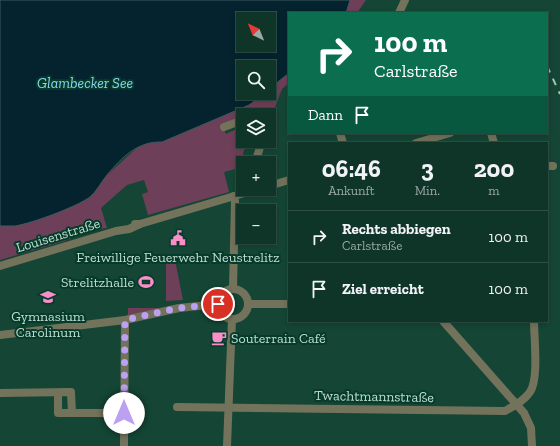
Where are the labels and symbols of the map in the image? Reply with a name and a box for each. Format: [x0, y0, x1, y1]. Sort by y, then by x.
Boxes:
north arrow [236, 12, 276, 52]
water label: Glambecker See [37, 74, 133, 92]
street label: Louisenstraße [14, 215, 103, 256]
public building icon: Freiwillige Feuerwehr Neustrelitz [169, 229, 187, 247]
place label: Freiwillige Feuerwehr Neustrelitz [76, 249, 280, 266]
sports icon: Strelitzhalle [137, 273, 155, 291]
place label: Strelitzhalle [61, 274, 134, 291]
pin [201, 287, 235, 321]
school or university icon: Gymnasium Carolinum [39, 288, 57, 306]
place label: Gymnasium Carolinum [11, 308, 85, 341]
cafe icon: Souterrain Café [210, 329, 228, 347]
place label: Souterrain Café [231, 330, 326, 347]
street label: Twachtmannstraße [314, 387, 435, 406]
position arrow [103, 392, 145, 434]

